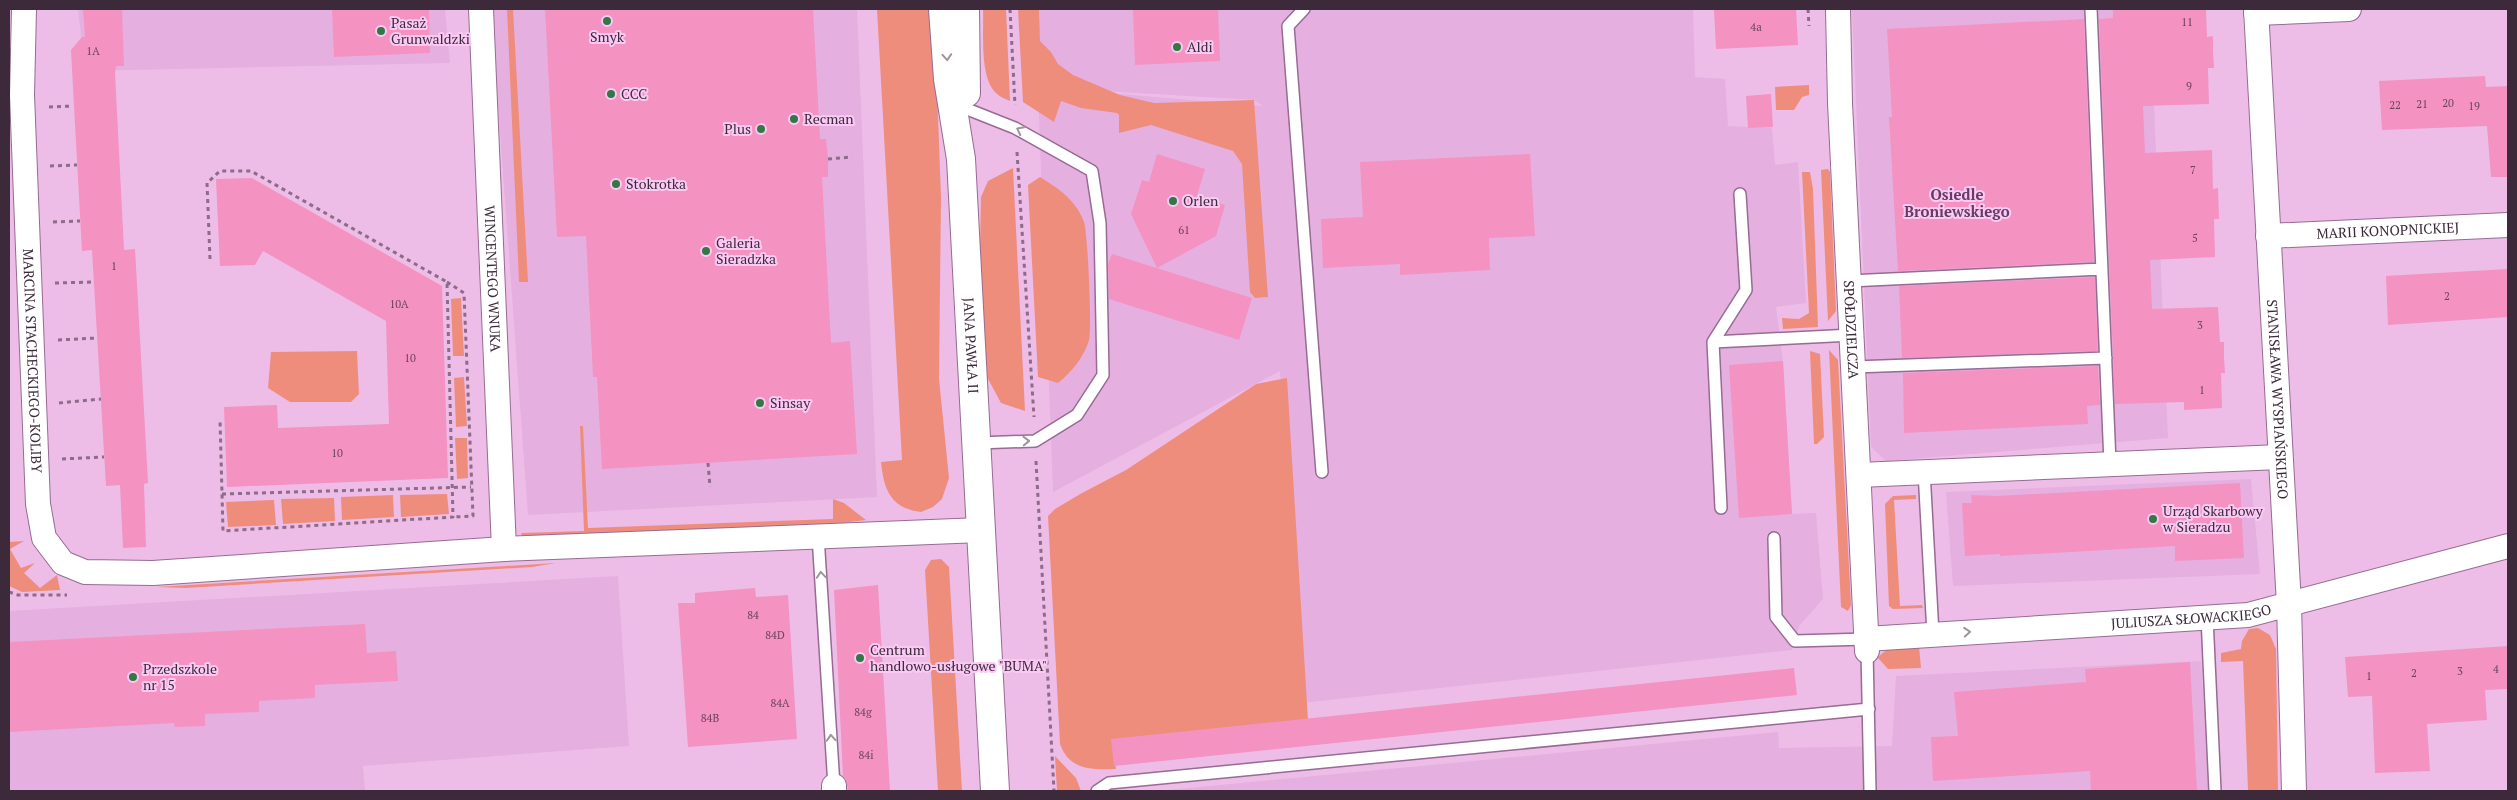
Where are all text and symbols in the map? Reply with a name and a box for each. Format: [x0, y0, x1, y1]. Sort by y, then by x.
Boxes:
place label: Pasaż Grunwaldzki [391, 13, 470, 48]
marker: Smyk [601, 15, 613, 27]
house number: 11 [2181, 15, 2193, 29]
house number: 4a [1750, 20, 1762, 34]
marker: Pasaż Grunwaldzki [375, 25, 387, 37]
place label: Smyk [590, 27, 625, 46]
place label: Aldi [1187, 37, 1213, 56]
marker: Aldi [1171, 41, 1183, 53]
house number: 1A [86, 44, 100, 58]
one-way arrow [941, 54, 952, 62]
house number: 9 [2186, 79, 2192, 93]
place label: CCC [621, 84, 647, 103]
marker: CCC [605, 88, 617, 100]
house number: 20 [2442, 96, 2454, 110]
house number: 21 [2416, 97, 2428, 111]
house number: 22 [2389, 98, 2401, 112]
house number: 19 [2468, 99, 2480, 113]
place label: Recman [804, 109, 854, 128]
marker: Recman [788, 113, 800, 125]
place label: Plus [724, 119, 751, 138]
marker: Plus [755, 123, 767, 135]
one-way arrow [1016, 126, 1025, 136]
house number: 7 [2190, 163, 2196, 177]
place label: Stokrotka [626, 174, 686, 193]
marker: Stokrotka [610, 178, 622, 190]
district label: Osiedle Broniewskiego [1904, 184, 2010, 221]
place label: Orlen [1183, 191, 1219, 210]
marker: Orlen [1167, 195, 1179, 207]
street label: WINCENTEGO WNUKA [480, 205, 506, 353]
street label: MARII KONOPNICKIEJ [2316, 217, 2460, 243]
house number: 61 [1178, 223, 1190, 237]
house number: 5 [2192, 231, 2198, 245]
place label: Galeria Sieradzka [716, 233, 776, 268]
marker: Galeria Sieradzka [700, 245, 712, 257]
street label: MARCINA STACHECKIEGO-KOLIBY [19, 248, 47, 474]
house number: 1 [111, 259, 117, 273]
street label: SPÓŁDZIELCZA [1840, 280, 1864, 380]
house number: 2 [2444, 289, 2450, 303]
house number: 10A [389, 297, 409, 311]
street label: JANA PAWŁA II [959, 297, 984, 394]
street label: STANISŁAWA WYSPIAŃSKIEGO [2263, 299, 2293, 500]
house number: 3 [2197, 318, 2203, 332]
house number: 10 [404, 351, 416, 365]
house number: 1 [2199, 383, 2205, 397]
place label: Sinsay [770, 393, 811, 412]
marker: Sinsay [754, 397, 766, 409]
one-way arrow [1022, 436, 1030, 446]
house number: 10 [331, 446, 343, 460]
place label: Urząd Skarbowy w Sieradzu [2162, 501, 2264, 536]
marker: Urząd Skarbowy w Sieradzu [2147, 513, 2159, 525]
one-way arrow [816, 571, 827, 579]
street label: JULIUSZA SŁOWACKIEGO [2110, 599, 2273, 633]
house number: 84 [747, 608, 759, 622]
one-way arrow [1964, 627, 1972, 638]
house number: 84D [765, 628, 785, 642]
place label: Centrum handlowo-usługowe "BUMA" [870, 640, 1047, 675]
marker: Centrum handlowo-usługowe "BUMA" [854, 652, 866, 664]
place label: Przedszkole nr 15 [143, 659, 217, 694]
house number: 4 [2493, 662, 2499, 676]
house number: 3 [2457, 664, 2463, 678]
house number: 2 [2411, 666, 2417, 680]
house number: 1 [2366, 669, 2372, 683]
marker: Przedszkole nr 15 [127, 671, 139, 683]
house number: 84A [770, 696, 790, 710]
house number: 84g [854, 705, 872, 719]
house number: 84B [701, 711, 719, 725]
one-way arrow [826, 733, 837, 741]
house number: 84i [858, 748, 874, 762]

